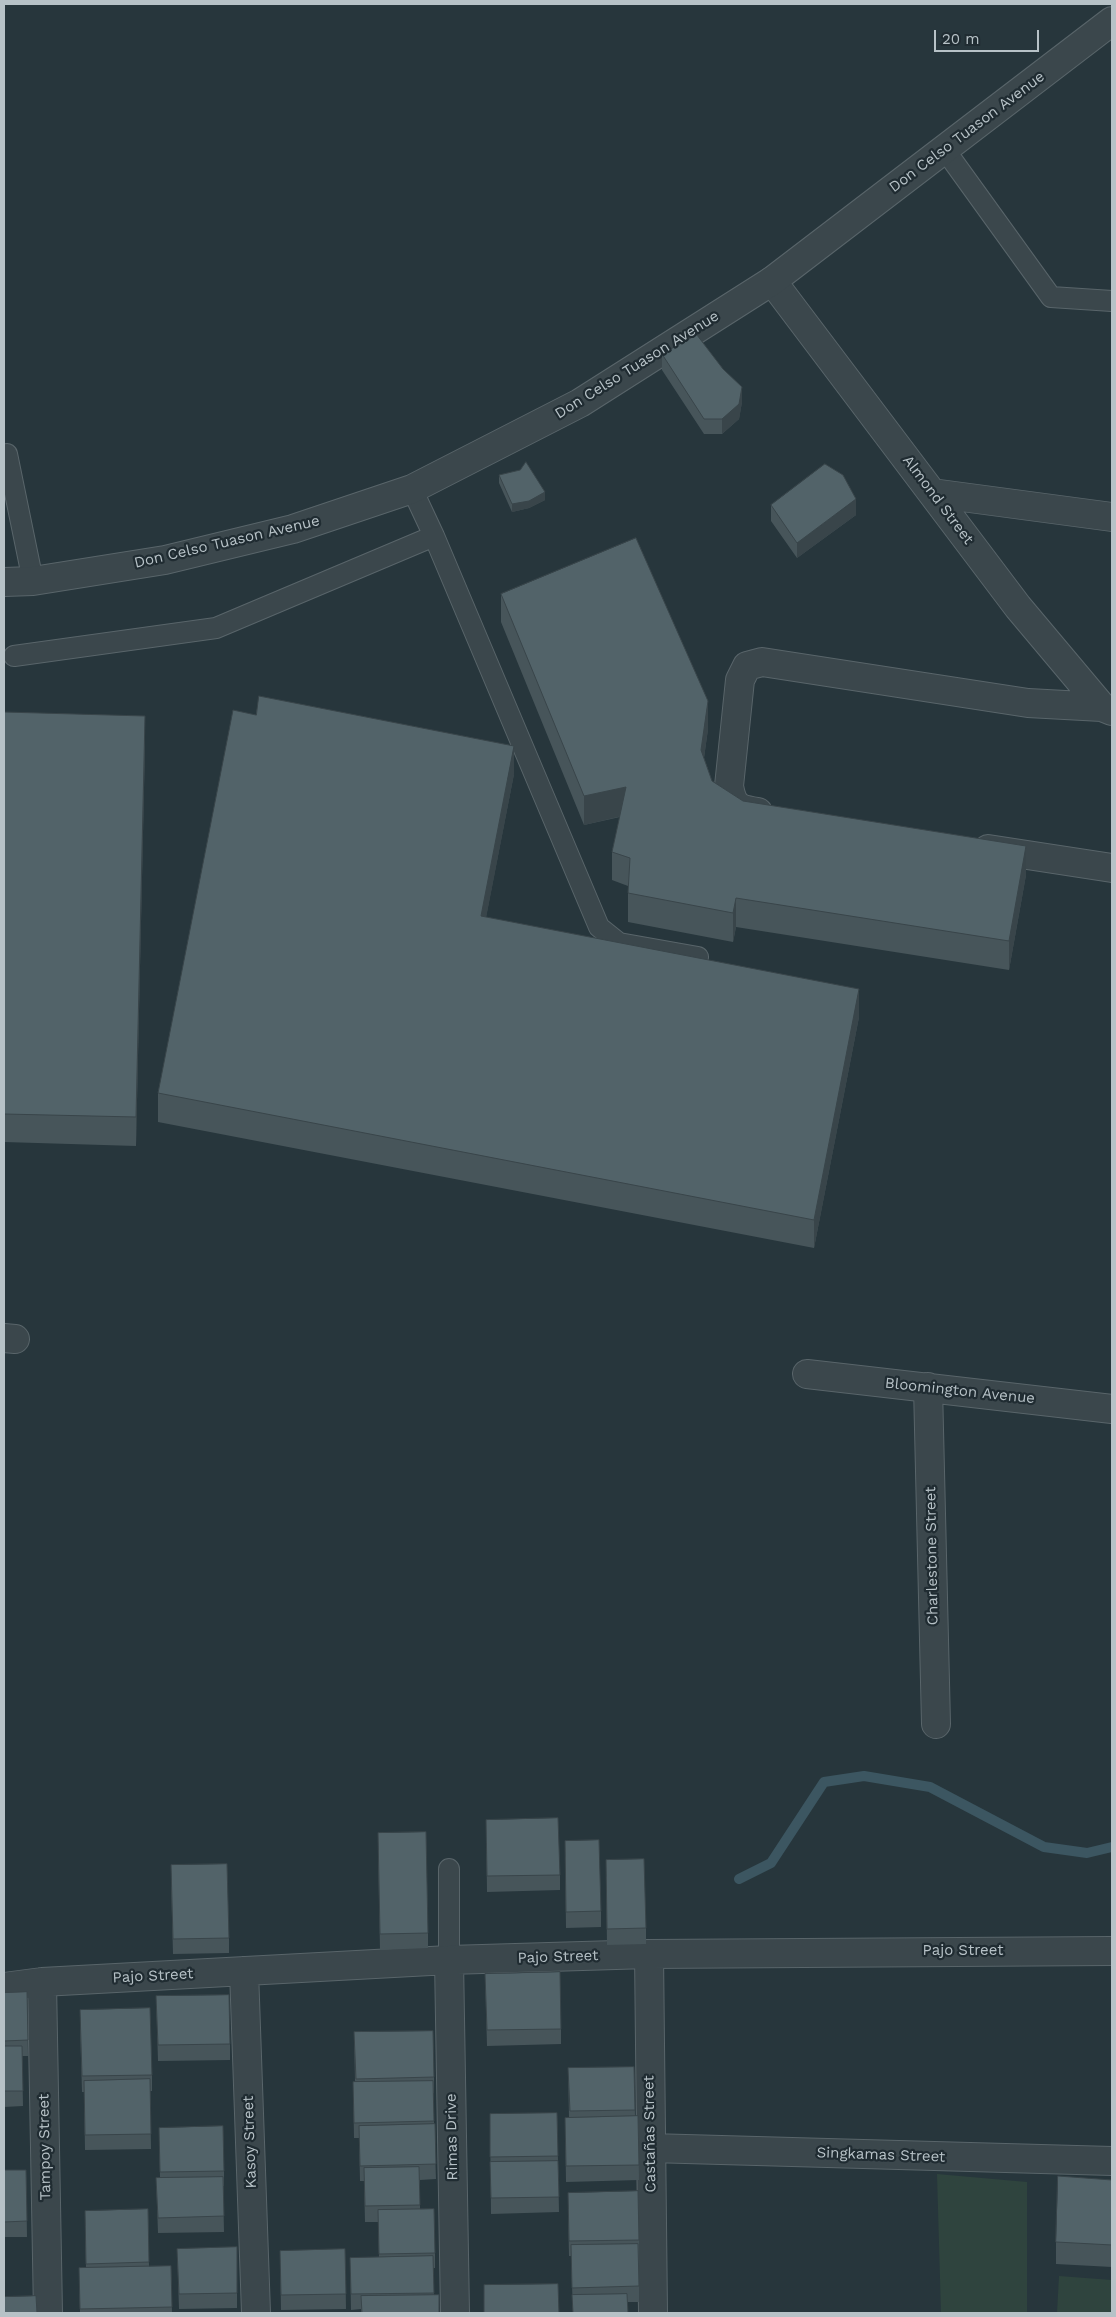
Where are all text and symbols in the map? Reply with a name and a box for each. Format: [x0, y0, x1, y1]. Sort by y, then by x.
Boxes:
scale bar [936, 20, 1041, 52]
text: 20 m [942, 30, 980, 48]
street label: Don Celso Tuason Avenue [886, 68, 1048, 196]
street label: Don Celso Tuason Avenue [552, 307, 722, 423]
street label: Almond Street [899, 452, 977, 548]
street label: Don Celso Tuason Avenue [132, 512, 322, 572]
street label: Bloomington Avenue [884, 1374, 1036, 1408]
street label: Charlestone Street [922, 1486, 942, 1626]
street label: Pajo Street [923, 1942, 1003, 1960]
street label: Pajo Street [517, 1947, 599, 1967]
street label: Pajo Street [112, 1965, 194, 1987]
street label: Castañas Street [640, 2075, 660, 2193]
street label: Rimas Drive [442, 2093, 462, 2181]
street label: Tampoy Street [35, 2094, 55, 2200]
street label: Kasoy Street [239, 2095, 261, 2189]
street label: Singkamas Street [816, 2144, 946, 2166]

